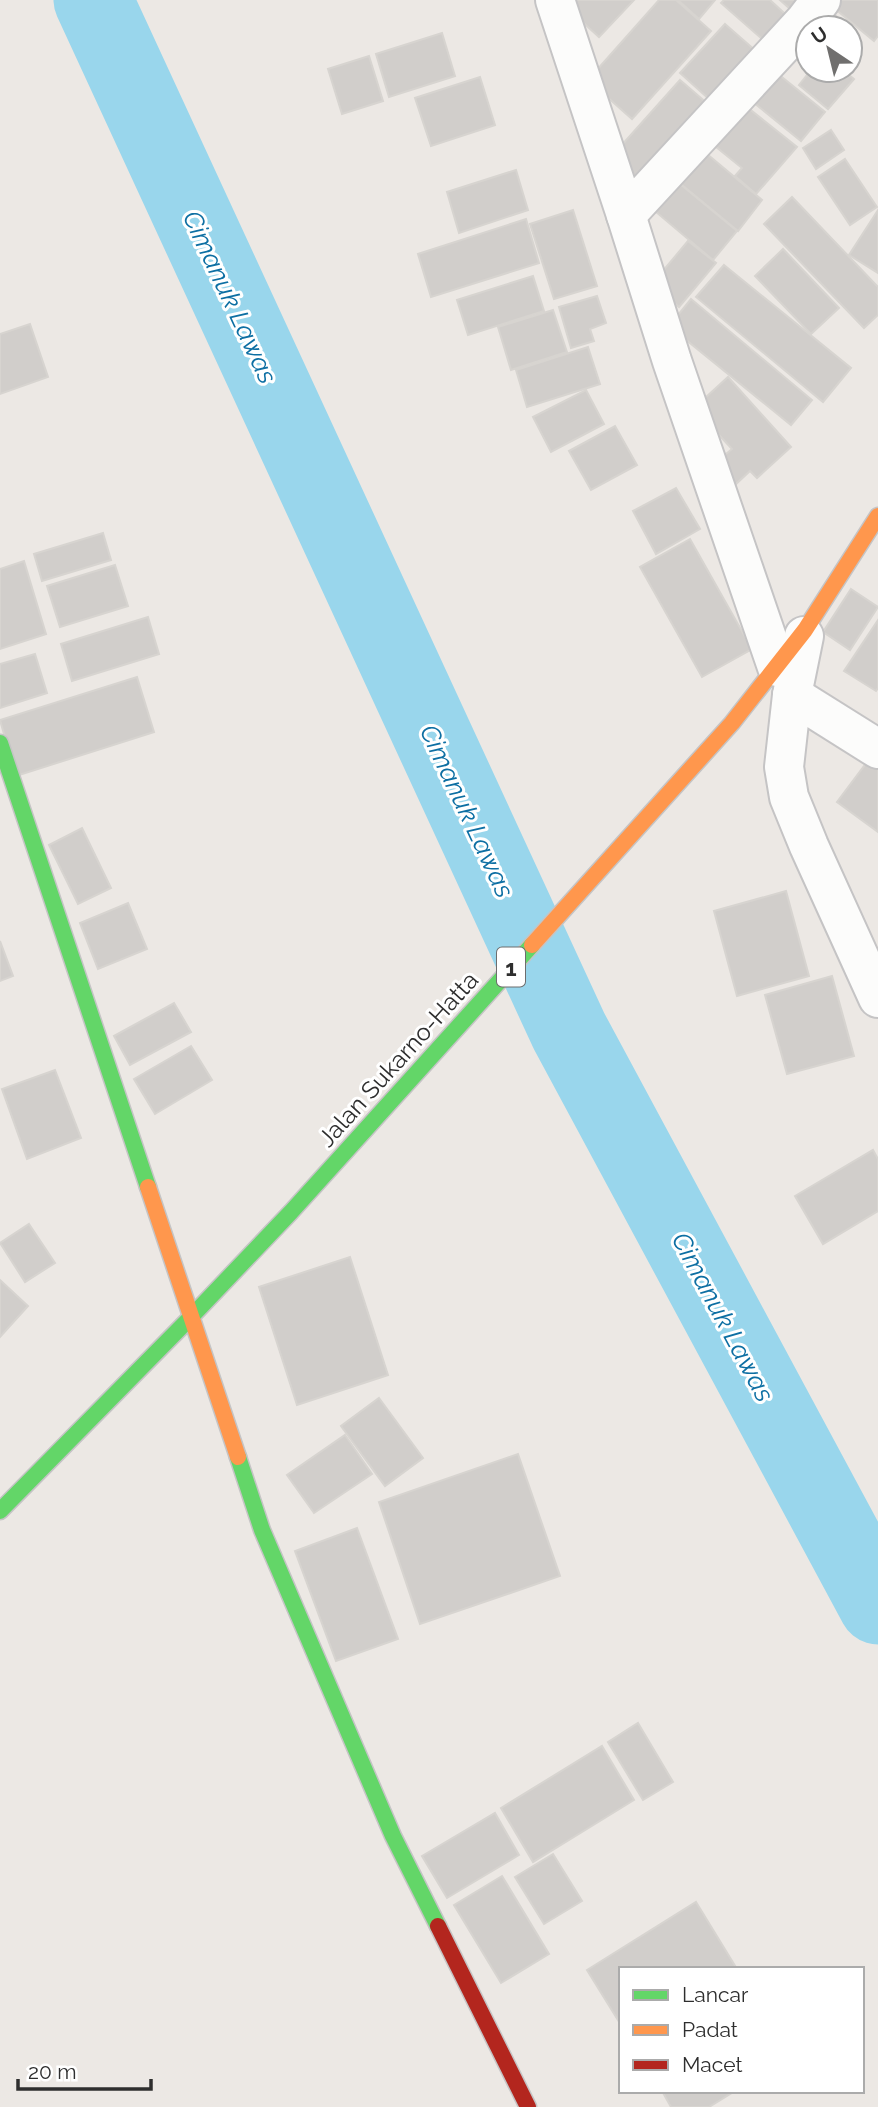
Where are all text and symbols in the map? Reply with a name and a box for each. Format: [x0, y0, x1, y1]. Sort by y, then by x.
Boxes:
north arrow [794, 14, 864, 84]
text: U [807, 22, 831, 48]
water label: Cimanuk Lawas [177, 206, 283, 388]
water label: Cimanuk Lawas [414, 720, 520, 902]
road number: 1 [497, 948, 525, 986]
street label: Jalan Sukarno-Hatta [312, 966, 484, 1152]
water label: Cimanuk Lawas [666, 1227, 780, 1407]
legend [619, 1967, 864, 2093]
text: Lancar [682, 1982, 749, 2007]
text: Padat [682, 2017, 738, 2042]
scale bar [18, 2048, 150, 2092]
text: Macet [682, 2052, 742, 2077]
text: 20 m [28, 2059, 76, 2084]

